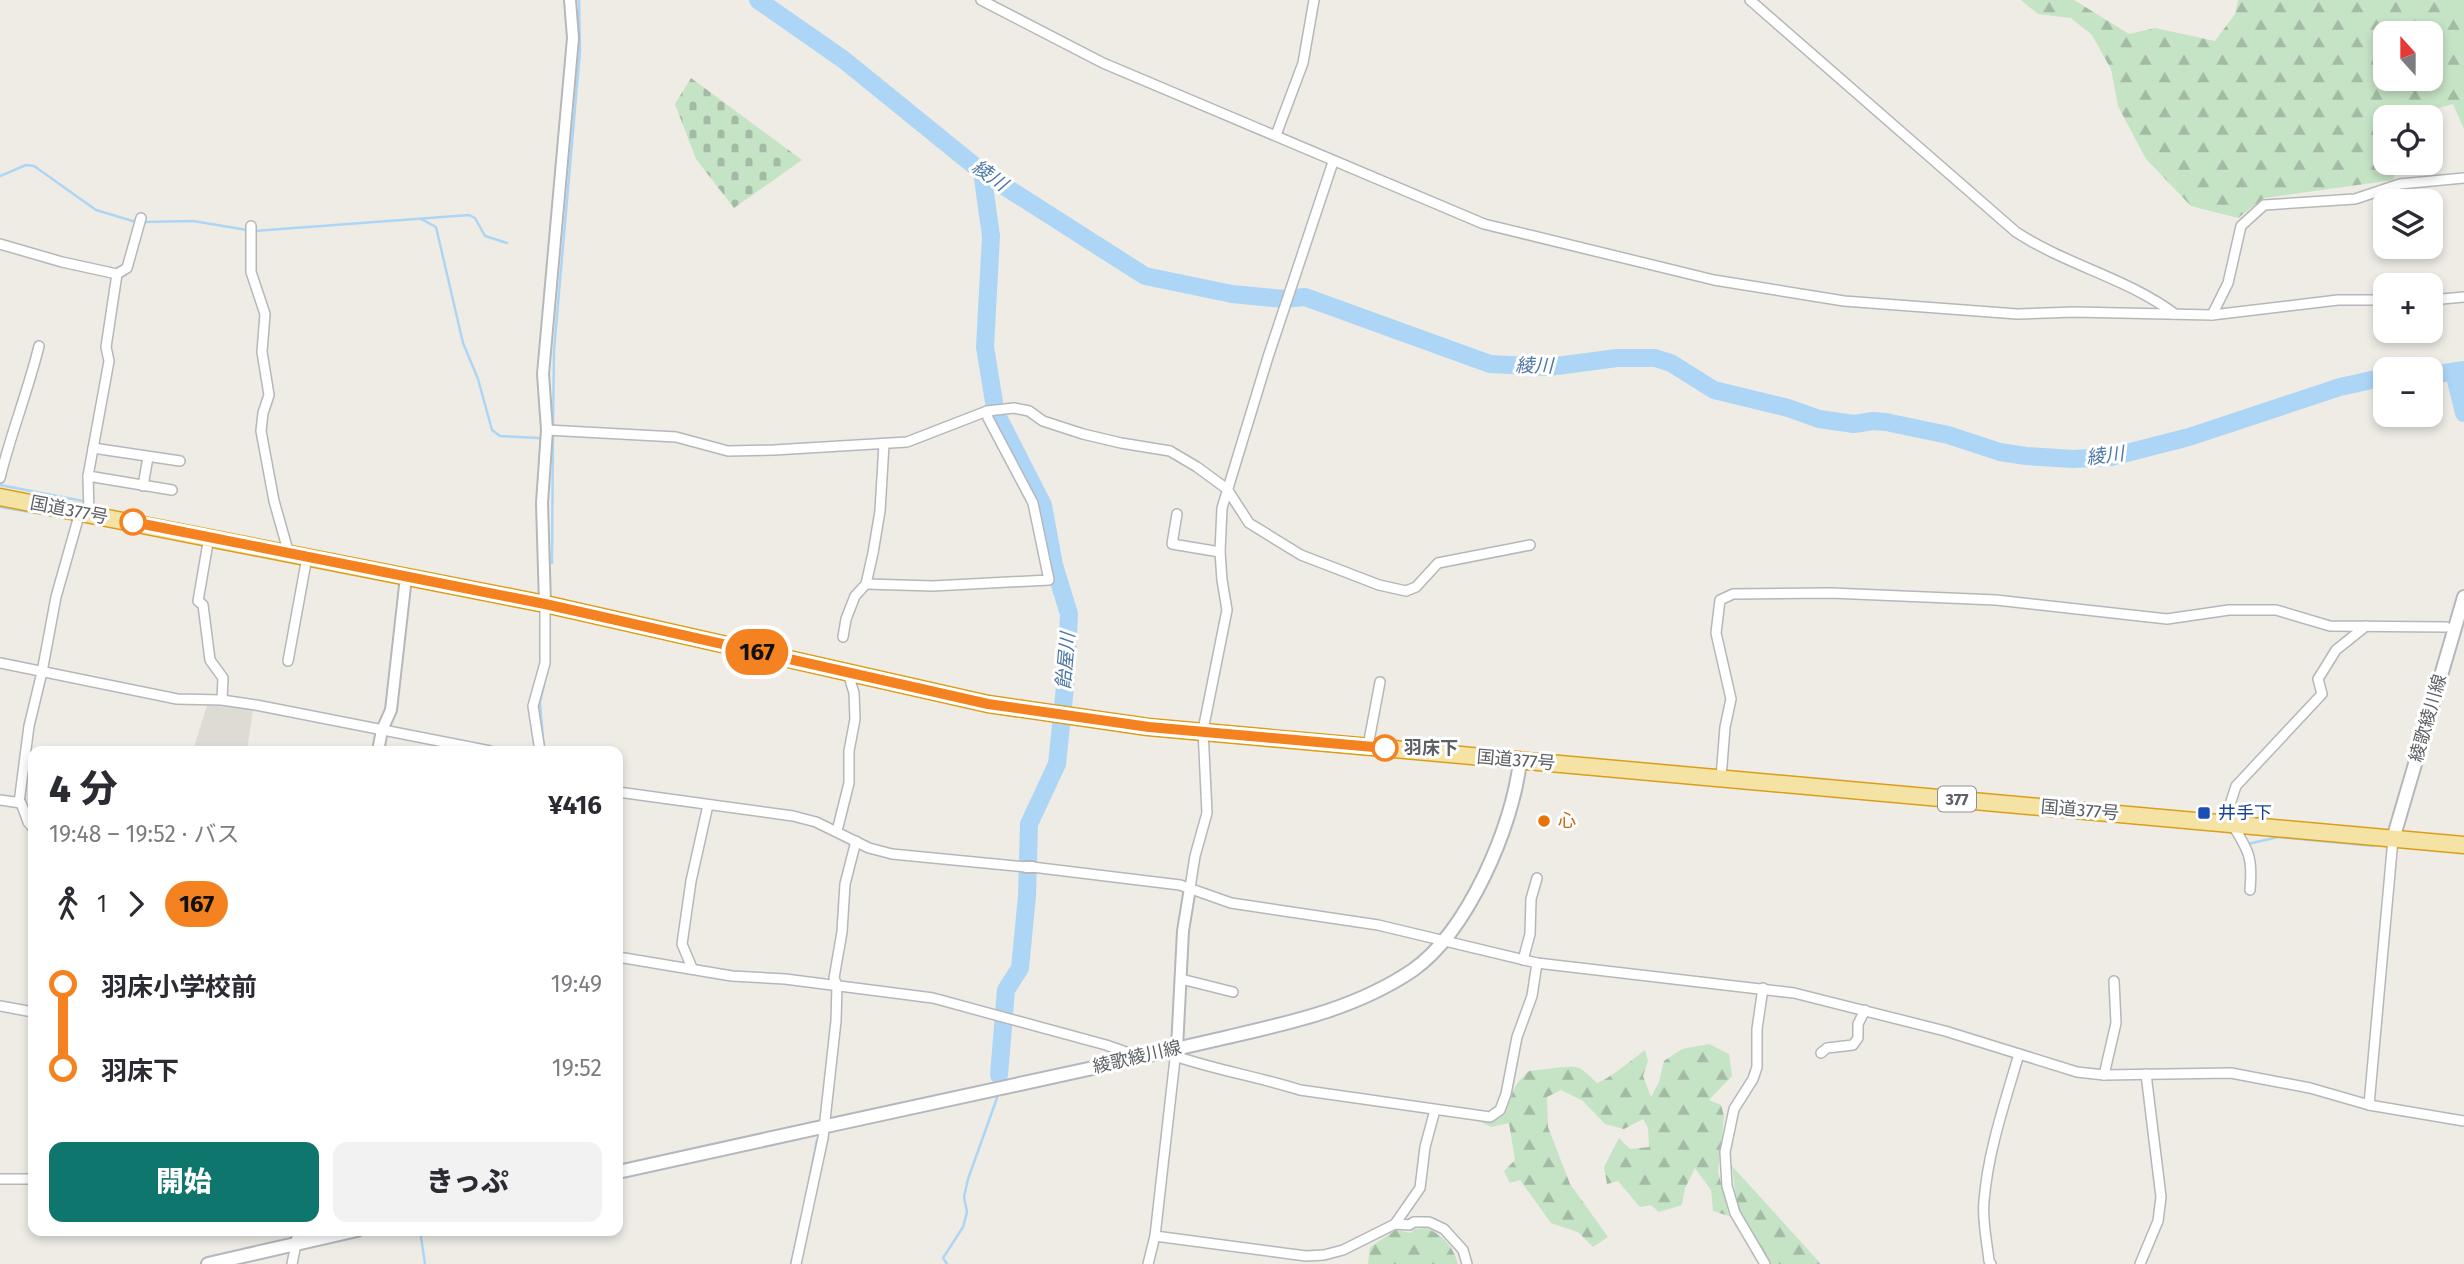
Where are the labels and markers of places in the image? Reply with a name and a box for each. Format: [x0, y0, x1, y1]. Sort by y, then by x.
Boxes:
unlabelled marker [120, 509, 146, 535]
marker: 羽床下 [1372, 735, 1398, 761]
place label: 羽床下 [1404, 737, 1458, 759]
place label: 井手下 [2218, 802, 2272, 824]
marker: 井手下 [2196, 805, 2212, 821]
place label: 心 [1558, 810, 1576, 832]
marker: 心 [1536, 813, 1552, 829]

